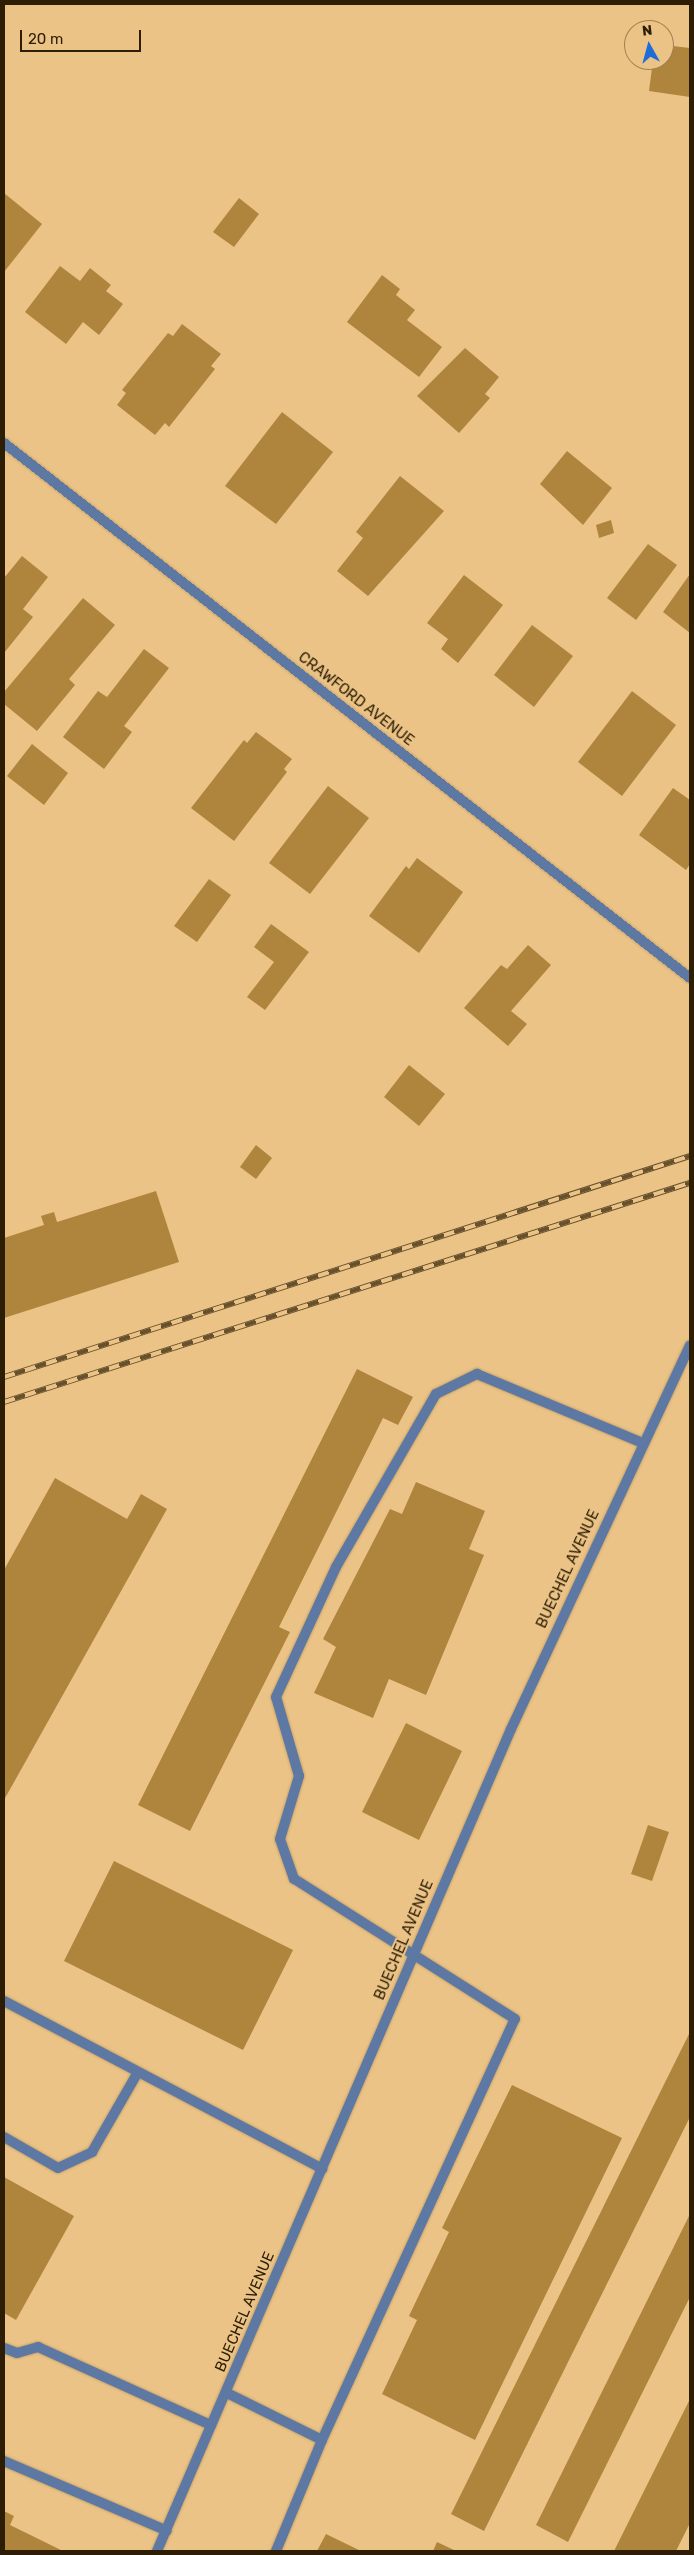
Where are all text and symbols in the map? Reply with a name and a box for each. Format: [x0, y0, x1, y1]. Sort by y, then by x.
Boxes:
scale bar [22, 20, 144, 52]
north arrow [624, 20, 674, 70]
text: N [641, 22, 653, 40]
text: 20 m [28, 30, 63, 48]
street label: CRAWFORD AVENUE [294, 648, 418, 750]
street label: BUECHEL AVENUE [532, 1506, 604, 1632]
street label: BUECHEL AVENUE [370, 1877, 438, 2003]
street label: BUECHEL AVENUE [211, 2249, 279, 2375]

